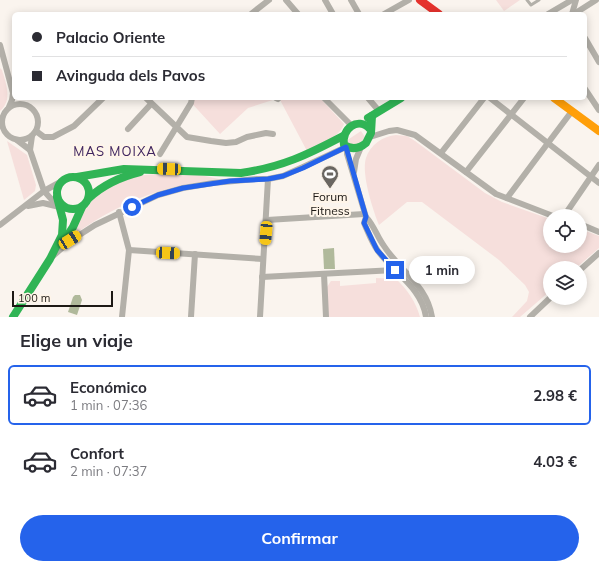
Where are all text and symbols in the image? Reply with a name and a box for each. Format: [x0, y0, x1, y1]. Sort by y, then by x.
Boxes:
text: Palacio Oriente [56, 28, 165, 47]
text: Avinguda dels Pavos [56, 66, 205, 85]
district label: MAS MOIXA [73, 143, 157, 159]
car [157, 163, 181, 175]
sports icon: Forum Fitness [320, 164, 340, 189]
place label: Forum Fitness [310, 189, 350, 218]
route start [123, 198, 141, 216]
map controls [543, 209, 587, 305]
button: locate [543, 209, 587, 253]
car [259, 221, 273, 245]
car [57, 229, 83, 251]
car [156, 246, 180, 260]
callout: 1 min [409, 256, 475, 284]
route end [386, 261, 404, 279]
button: layers [543, 261, 587, 305]
text: 1 min [425, 262, 459, 278]
scale bar [12, 289, 113, 308]
text: 100 m [18, 291, 50, 305]
text: Elige un viaje [20, 329, 133, 352]
icon: car [22, 377, 58, 413]
text: Económico [70, 378, 147, 397]
text: 2.98 € [533, 386, 577, 405]
text: 1 min · 07:36 [70, 397, 147, 413]
icon: car [22, 443, 58, 479]
text: Confort [70, 444, 124, 463]
text: 4.03 € [533, 452, 577, 471]
text: 2 min · 07:37 [70, 463, 147, 479]
button: Confirmar [20, 515, 579, 561]

